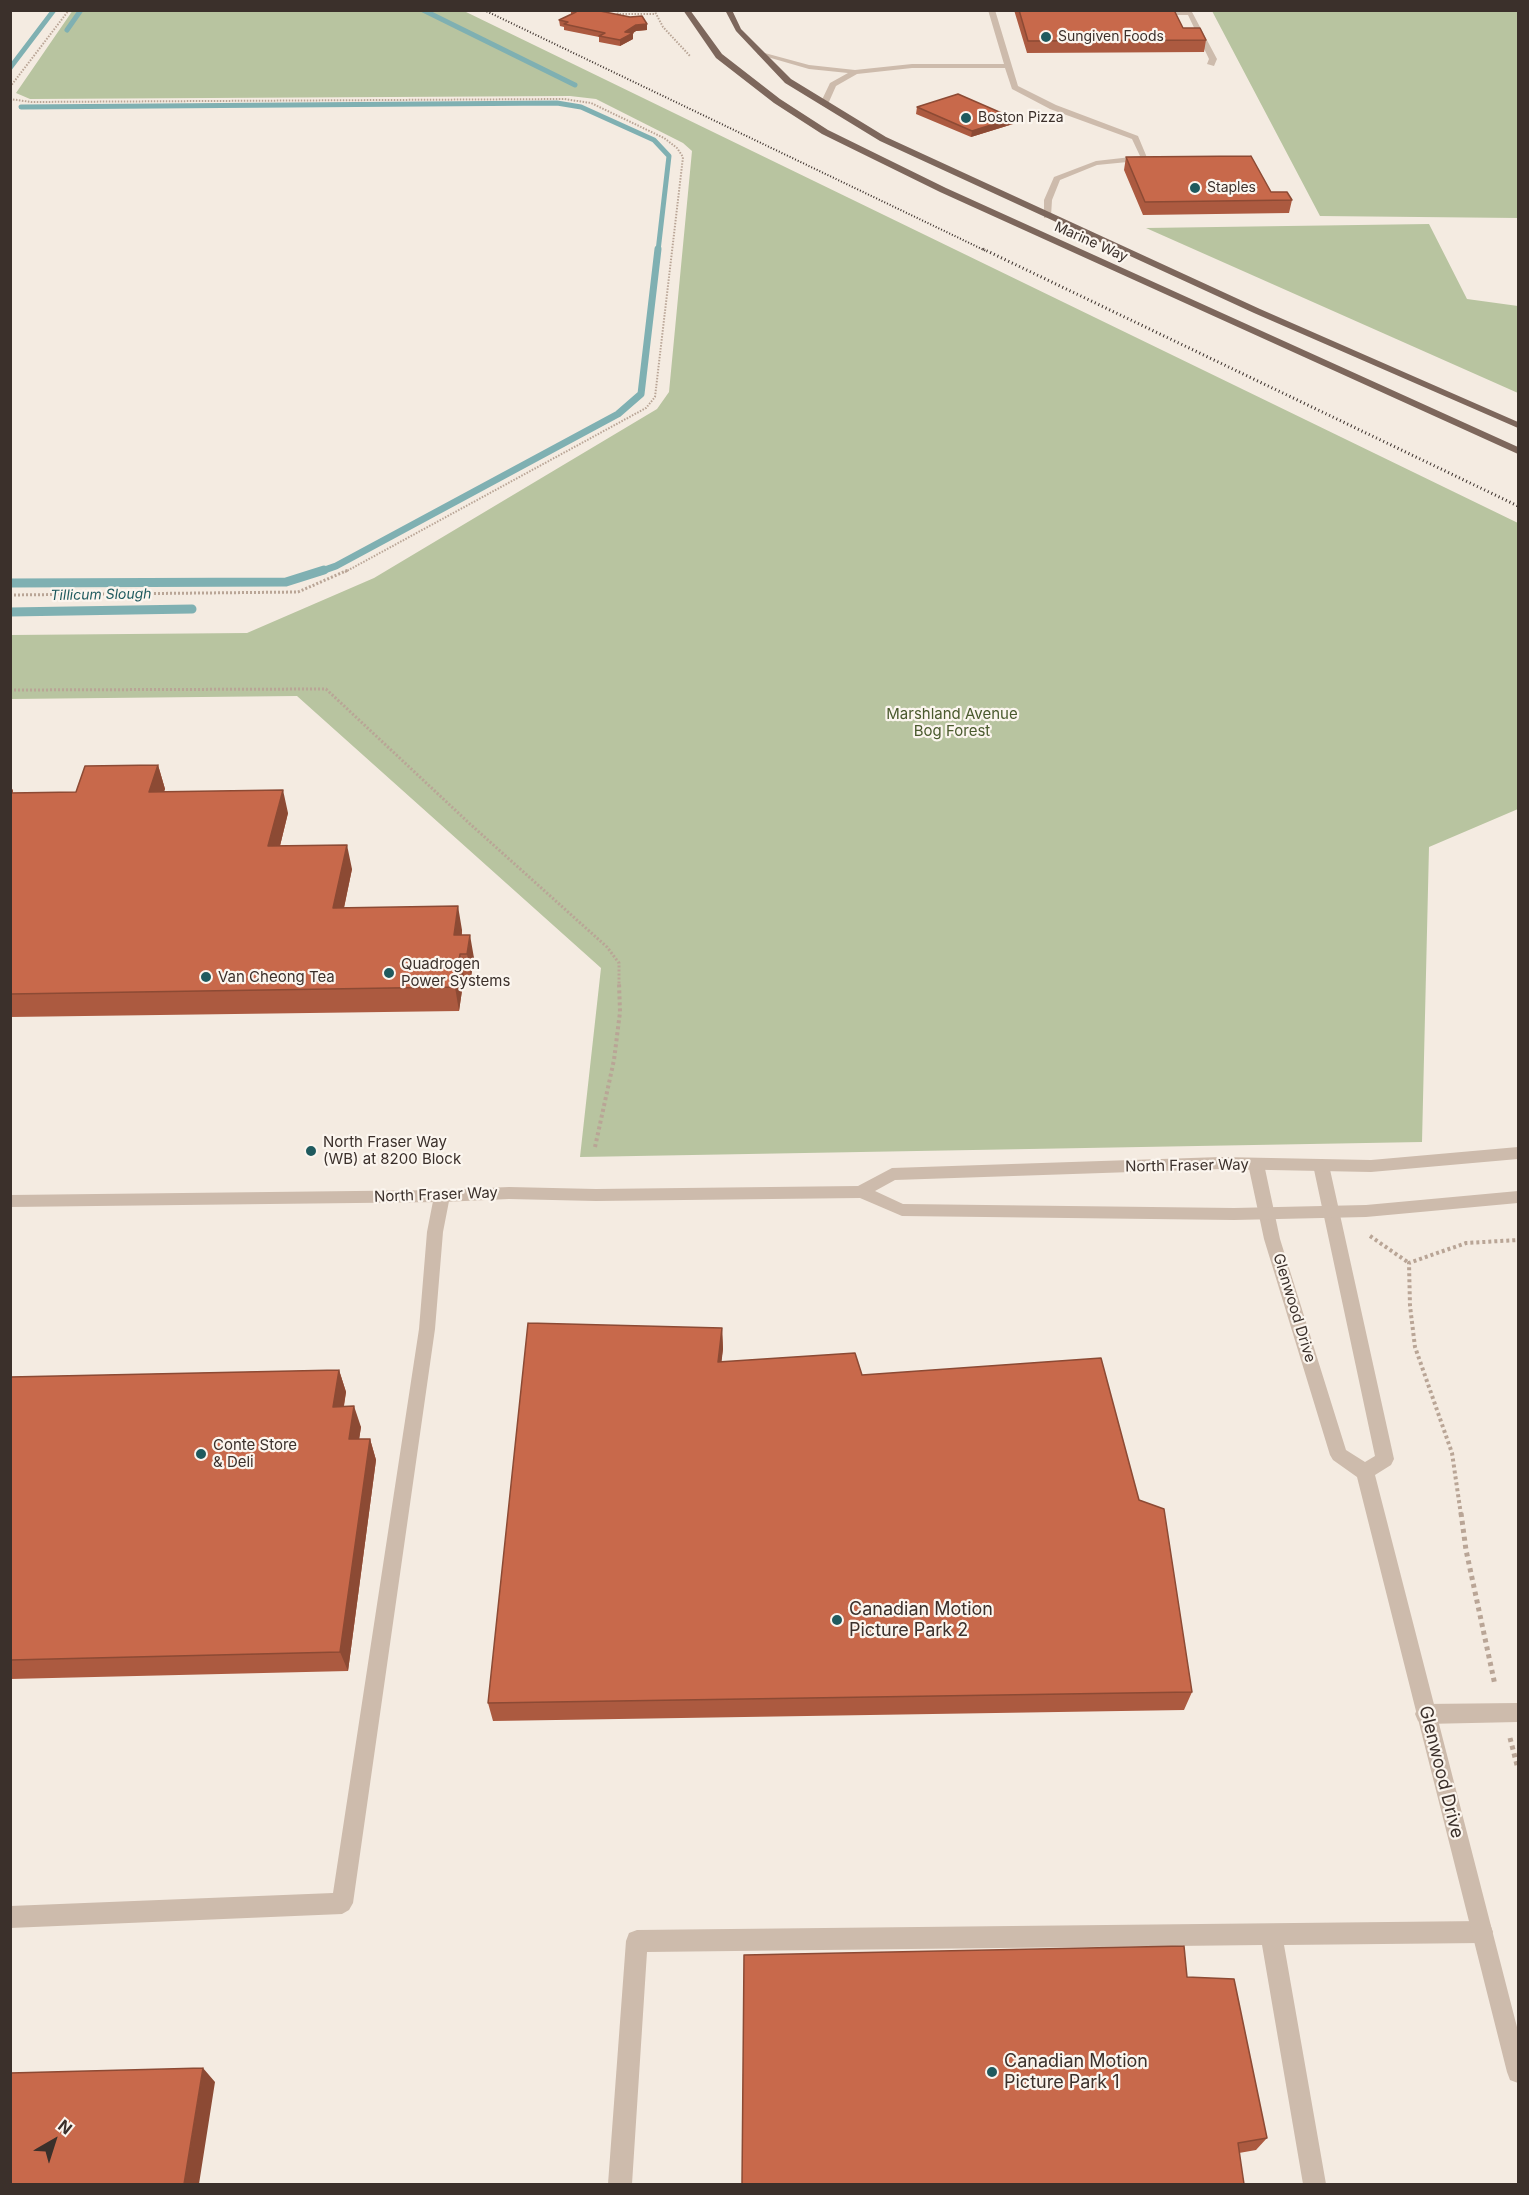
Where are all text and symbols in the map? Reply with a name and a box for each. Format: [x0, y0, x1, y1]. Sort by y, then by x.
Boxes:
place label: Sungiven Foods [1058, 29, 1164, 45]
marker: Sungiven Foods [1039, 30, 1053, 44]
place label: Boston Pizza [978, 110, 1064, 126]
marker: Boston Pizza [959, 111, 973, 125]
place label: Staples [1207, 180, 1256, 196]
marker: Staples [1188, 181, 1202, 195]
street label: Marine Way [1052, 218, 1130, 266]
water label: Tillicum Slough [50, 586, 152, 604]
park label: Marshland Avenue Bog Forest [886, 705, 1018, 740]
place label: Quadrogen Power Systems [401, 955, 510, 990]
marker: Quadrogen Power Systems [382, 966, 396, 980]
place label: Van Cheong Tea [218, 968, 335, 986]
marker: Van Cheong Tea [199, 970, 213, 984]
place label: North Fraser Way (WB) at 8200 Block [323, 1133, 461, 1168]
marker: North Fraser Way (WB) at 8200 Block [304, 1144, 318, 1158]
street label: North Fraser Way [1125, 1156, 1249, 1176]
street label: North Fraser Way [374, 1184, 498, 1206]
street label: Glenwood Drive [1269, 1251, 1319, 1365]
place label: Conte Store & Deli [213, 1436, 297, 1471]
marker: Conte Store & Deli [194, 1447, 208, 1461]
place label: Canadian Motion Picture Park 2 [849, 1599, 993, 1642]
marker: Canadian Motion Picture Park 2 [830, 1613, 844, 1627]
street label: Glenwood Drive [1414, 1704, 1468, 1840]
place label: Canadian Motion Picture Park 1 [1004, 2051, 1148, 2094]
marker: Canadian Motion Picture Park 1 [985, 2065, 999, 2079]
north arrow [24, 2111, 84, 2171]
text: N [54, 2115, 76, 2139]

